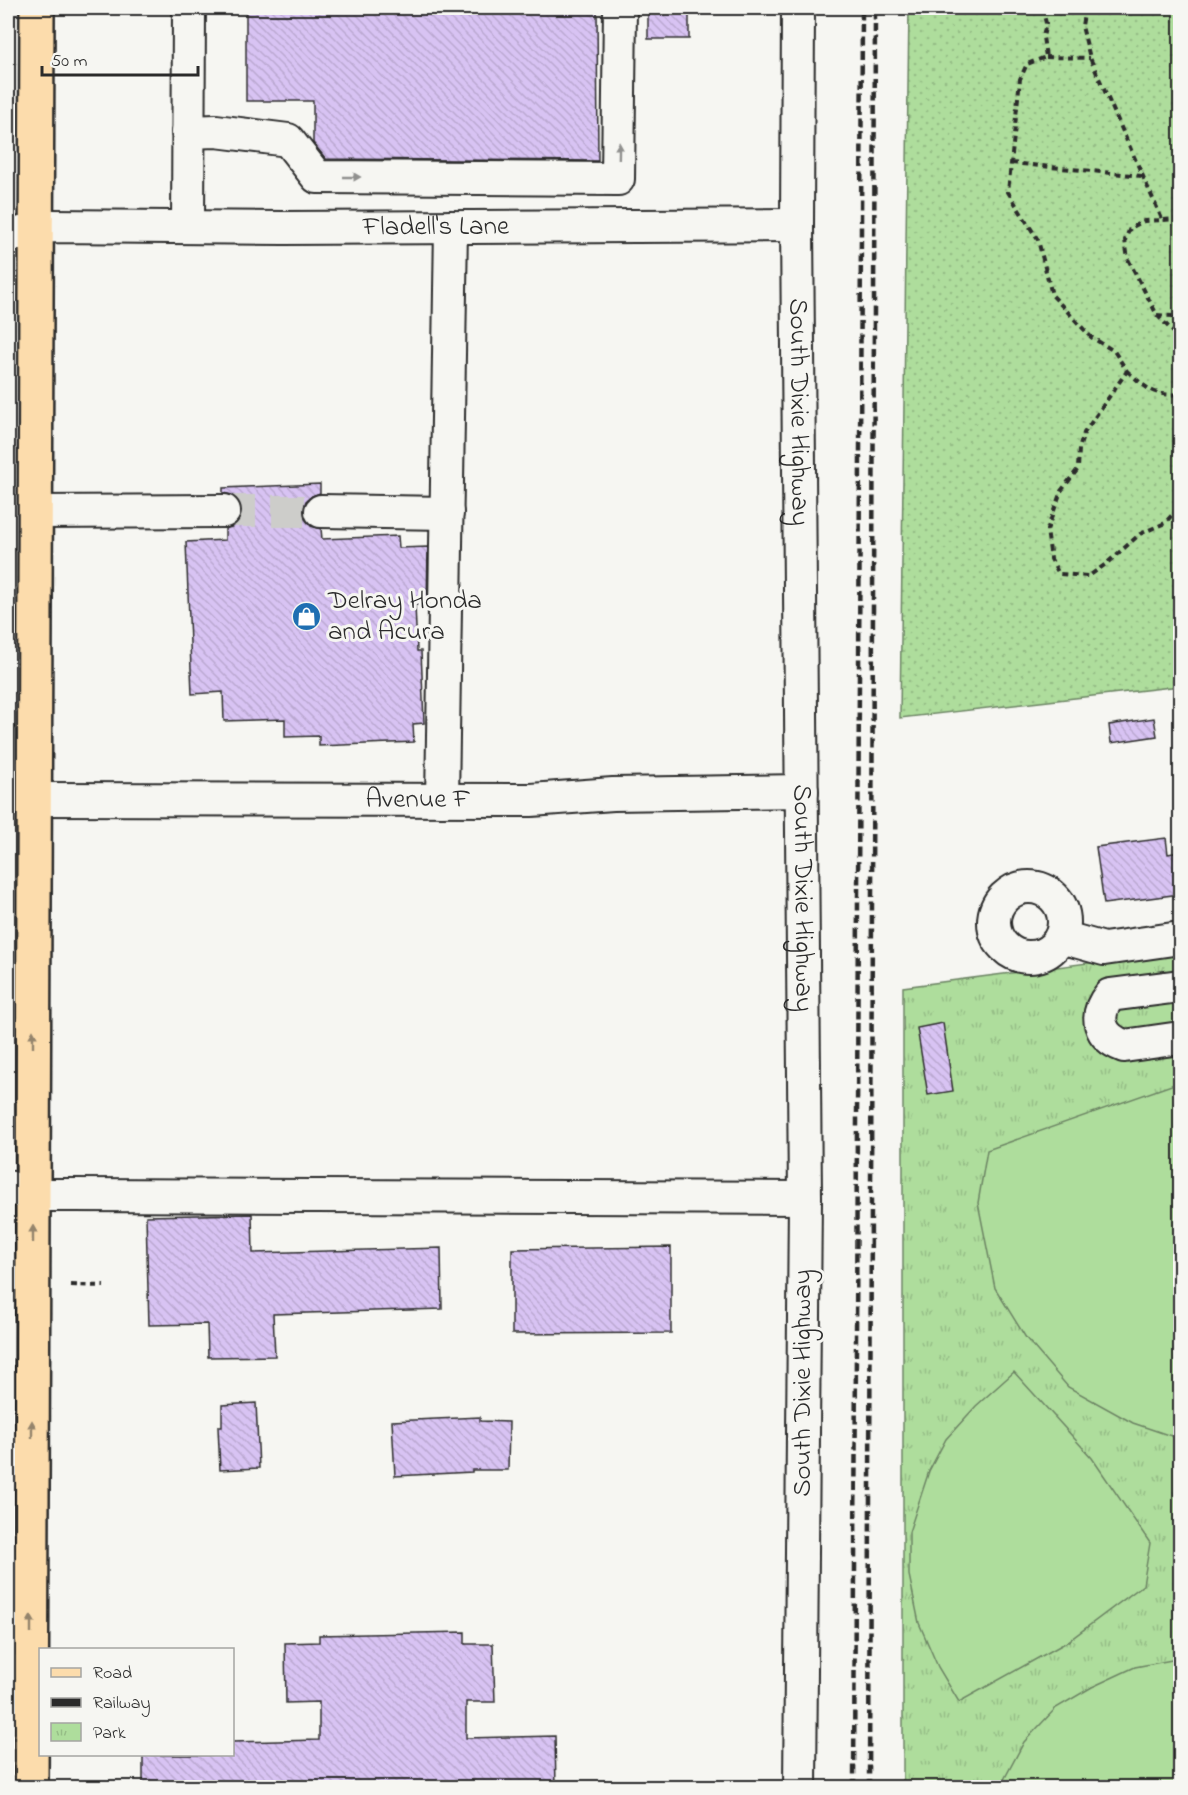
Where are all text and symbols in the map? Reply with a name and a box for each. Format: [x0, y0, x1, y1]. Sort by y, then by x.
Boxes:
scale bar [42, 39, 198, 77]
text: 50 m [51, 49, 88, 75]
one-way arrow [614, 141, 624, 160]
one-way arrow [342, 172, 361, 182]
street label: Fladell's Lane [362, 207, 510, 247]
street label: South Dixie Highway [778, 298, 819, 526]
place label: Delray Honda and Acura [327, 582, 482, 652]
shop icon: Delray Honda and Acura [291, 601, 323, 633]
street label: Avenue F [365, 780, 471, 819]
street label: South Dixie Highway [782, 784, 823, 1012]
one-way arrow [28, 1030, 38, 1049]
one-way arrow [28, 1225, 38, 1244]
street label: South Dixie Highway [784, 1269, 823, 1497]
one-way arrow [27, 1420, 37, 1439]
one-way arrow [26, 1615, 36, 1634]
legend [39, 1648, 234, 1756]
text: Road [93, 1661, 132, 1687]
text: Railway [93, 1691, 150, 1717]
text: Park [93, 1721, 126, 1747]

